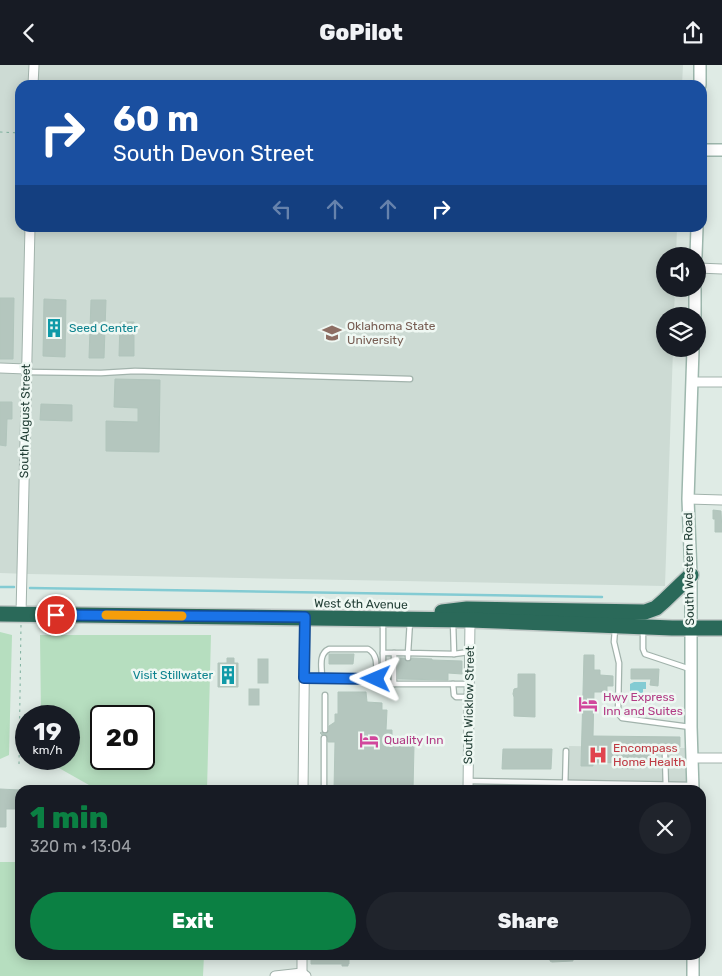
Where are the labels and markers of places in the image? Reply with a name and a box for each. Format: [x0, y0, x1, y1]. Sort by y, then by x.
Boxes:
building icon: Seed Center [43, 317, 65, 339]
place label: Oklahoma State University [347, 319, 436, 347]
place label: Seed Center [69, 321, 138, 335]
school or university icon: Oklahoma State University [321, 322, 343, 344]
pin [35, 594, 77, 636]
building icon: Visit Stillwater [217, 664, 239, 686]
place label: Visit Stillwater [133, 668, 213, 682]
place label: Hwy Express Inn and Suites [603, 690, 683, 718]
hotel icon: Hwy Express Inn and Suites [577, 693, 599, 715]
hotel icon: Quality Inn [358, 729, 380, 751]
place label: Quality Inn [384, 733, 444, 747]
place label: Encompass Home Health [613, 741, 686, 769]
hospital icon: Encompass Home Health [587, 744, 609, 766]

